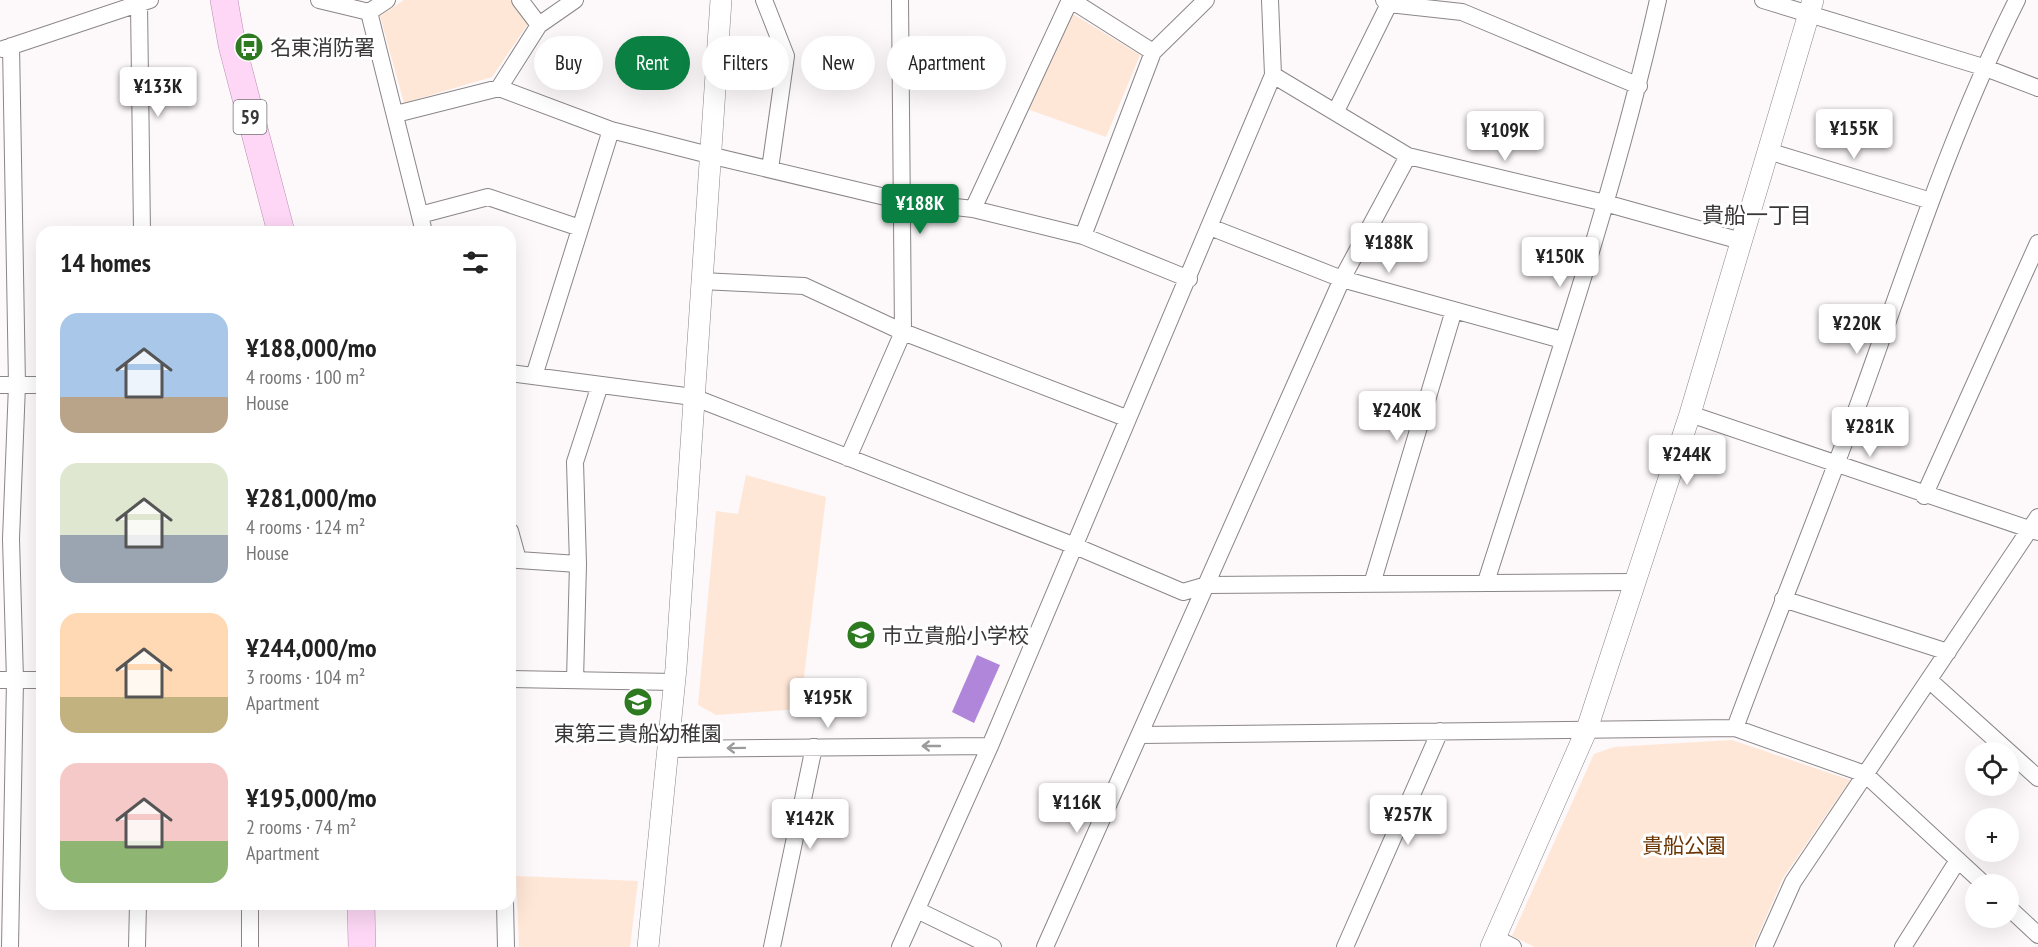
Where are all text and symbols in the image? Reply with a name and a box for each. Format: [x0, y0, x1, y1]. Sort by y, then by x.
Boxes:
bus stop icon: 名東消防署 [233, 31, 265, 63]
place label: 名東消防署 [270, 34, 375, 61]
chip: Buy [534, 36, 603, 90]
chip: Rent [615, 36, 690, 90]
chip: Filters [702, 36, 789, 90]
chip: New [801, 36, 875, 90]
chip: Apartment [887, 36, 1006, 90]
pin: ¥133K [116, 67, 200, 118]
text: ¥133K [134, 73, 182, 99]
road number: 59 [234, 100, 266, 134]
pin: ¥155K [1812, 109, 1896, 160]
pin: ¥109K [1463, 111, 1547, 162]
text: ¥155K [1830, 115, 1878, 141]
text: ¥109K [1481, 117, 1529, 143]
pin: ¥188K [878, 184, 962, 235]
text: ¥188K [896, 190, 944, 216]
district label: 貴船一丁目 [1702, 201, 1812, 229]
pin: ¥188K [1347, 223, 1431, 274]
text: ¥188K [1365, 229, 1413, 255]
pin: ¥150K [1518, 237, 1602, 288]
text: ¥150K [1536, 243, 1584, 269]
text: 14 homes [60, 246, 151, 279]
icon: filters [459, 246, 492, 279]
pin: ¥220K [1815, 304, 1899, 355]
text: ¥220K [1833, 310, 1881, 336]
text: ¥188,000/mo [246, 331, 377, 364]
icon: home [108, 337, 180, 409]
text: 4 rooms · 100 m² [246, 364, 365, 390]
text: House [246, 390, 289, 416]
pin: ¥240K [1355, 391, 1439, 442]
text: ¥240K [1373, 397, 1421, 423]
pin: ¥281K [1828, 407, 1912, 458]
text: ¥281K [1846, 413, 1894, 439]
pin: ¥244K [1645, 435, 1729, 486]
text: ¥244K [1663, 441, 1711, 467]
text: ¥281,000/mo [246, 481, 377, 514]
icon: home [108, 487, 180, 559]
text: 4 rooms · 124 m² [246, 514, 365, 540]
text: House [246, 540, 289, 566]
school or university icon: 市立貴船小学校 [845, 619, 877, 651]
place label: 市立貴船小学校 [882, 622, 1029, 649]
text: ¥244,000/mo [246, 631, 377, 664]
icon: home [108, 637, 180, 709]
text: 3 rooms · 104 m² [246, 664, 365, 690]
pin: ¥195K [786, 678, 870, 729]
text: ¥195K [804, 684, 852, 710]
school or university icon: 東第三貴船幼稚園 [622, 686, 654, 718]
text: Apartment [246, 690, 319, 716]
place label: 東第三貴船幼稚園 [554, 720, 722, 747]
one-way arrow [922, 740, 942, 752]
one-way arrow [727, 742, 747, 754]
map controls [1965, 742, 2019, 928]
button: locate [1965, 742, 2019, 796]
text: ¥195,000/mo [246, 781, 377, 814]
pin: ¥116K [1035, 783, 1119, 834]
icon: home [108, 787, 180, 859]
text: ¥116K [1053, 789, 1101, 815]
pin: ¥257K [1366, 795, 1450, 846]
pin: ¥142K [768, 799, 852, 850]
text: ¥257K [1384, 801, 1432, 827]
text: ¥142K [786, 805, 834, 831]
button: + [1965, 808, 2019, 862]
text: 2 rooms · 74 m² [246, 814, 356, 840]
park label: 貴船公園 [1642, 832, 1726, 859]
text: Apartment [246, 840, 319, 866]
button: − [1965, 874, 2019, 928]

